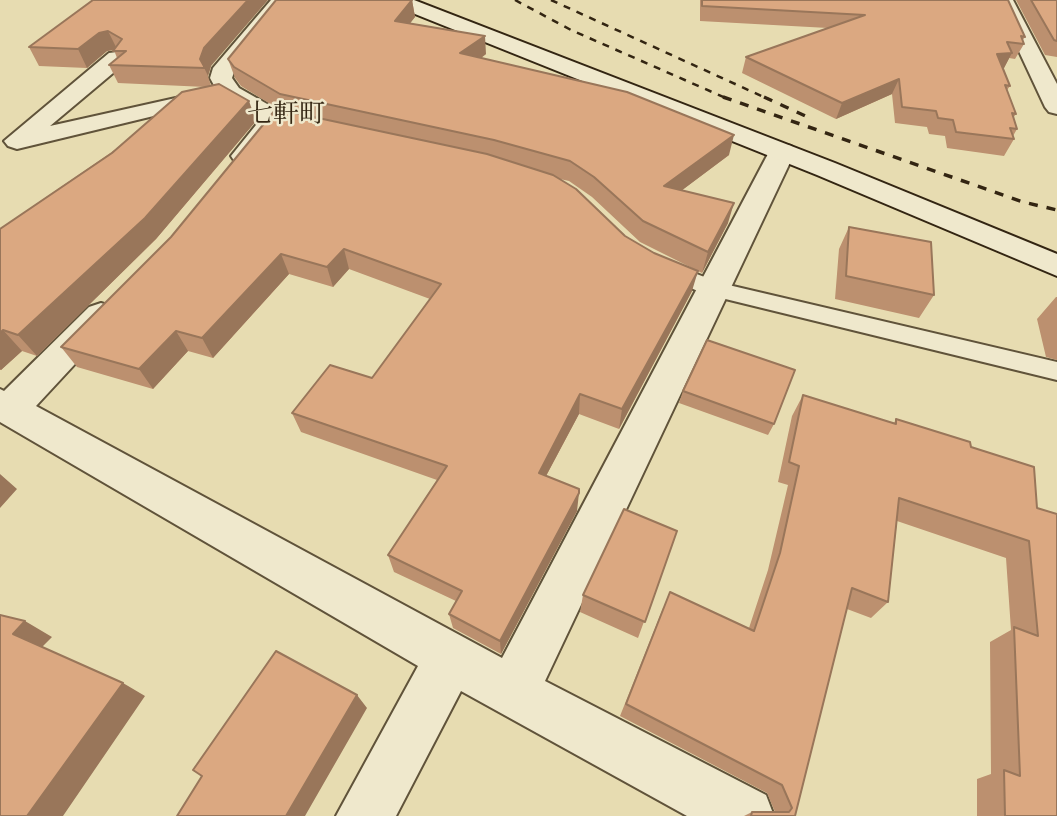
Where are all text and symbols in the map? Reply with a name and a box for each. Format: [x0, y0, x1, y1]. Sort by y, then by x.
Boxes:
district label: 七軒町 [247, 101, 325, 133]

